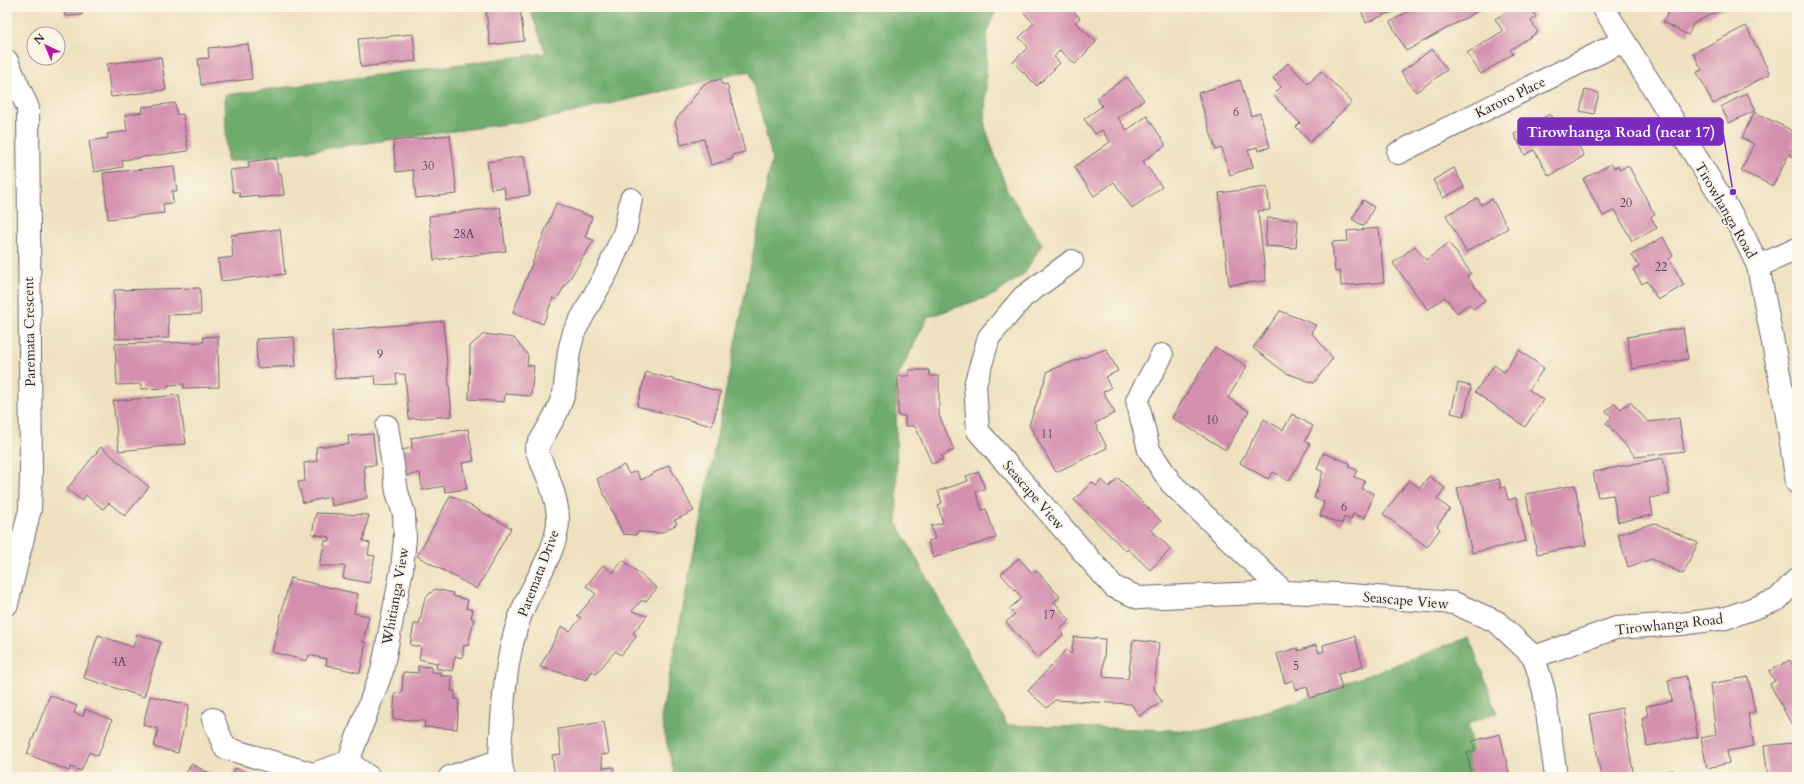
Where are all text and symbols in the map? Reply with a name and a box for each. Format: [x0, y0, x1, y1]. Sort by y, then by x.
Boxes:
north arrow [26, 26, 66, 66]
text: N [31, 30, 48, 48]
street label: Karoro Place [1472, 72, 1549, 123]
house number: 6 [1233, 104, 1239, 120]
callout: Tirowhanga Road (near 17) [1518, 118, 1723, 145]
text: Tirowhanga Road (near 17) [1527, 122, 1715, 142]
house number: 30 [422, 158, 434, 174]
street label: Tirowhanga Road [1690, 159, 1761, 262]
house number: 20 [1620, 195, 1632, 211]
house number: 28A [454, 226, 475, 242]
house number: 22 [1655, 259, 1667, 275]
street label: Paremata Crescent [19, 276, 40, 387]
house number: 9 [377, 346, 383, 362]
house number: 10 [1206, 412, 1218, 428]
house number: 11 [1041, 426, 1053, 442]
street label: Seascape View [998, 457, 1069, 535]
house number: 6 [1341, 499, 1347, 515]
street label: Paremata Drive [513, 527, 564, 619]
street label: Whitianga View [377, 545, 414, 647]
street label: Seascape View [1362, 587, 1450, 614]
house number: 17 [1043, 607, 1055, 623]
street label: Tirowhanga Road [1614, 609, 1724, 640]
house number: 4A [112, 654, 127, 670]
house number: 5 [1293, 658, 1299, 674]

